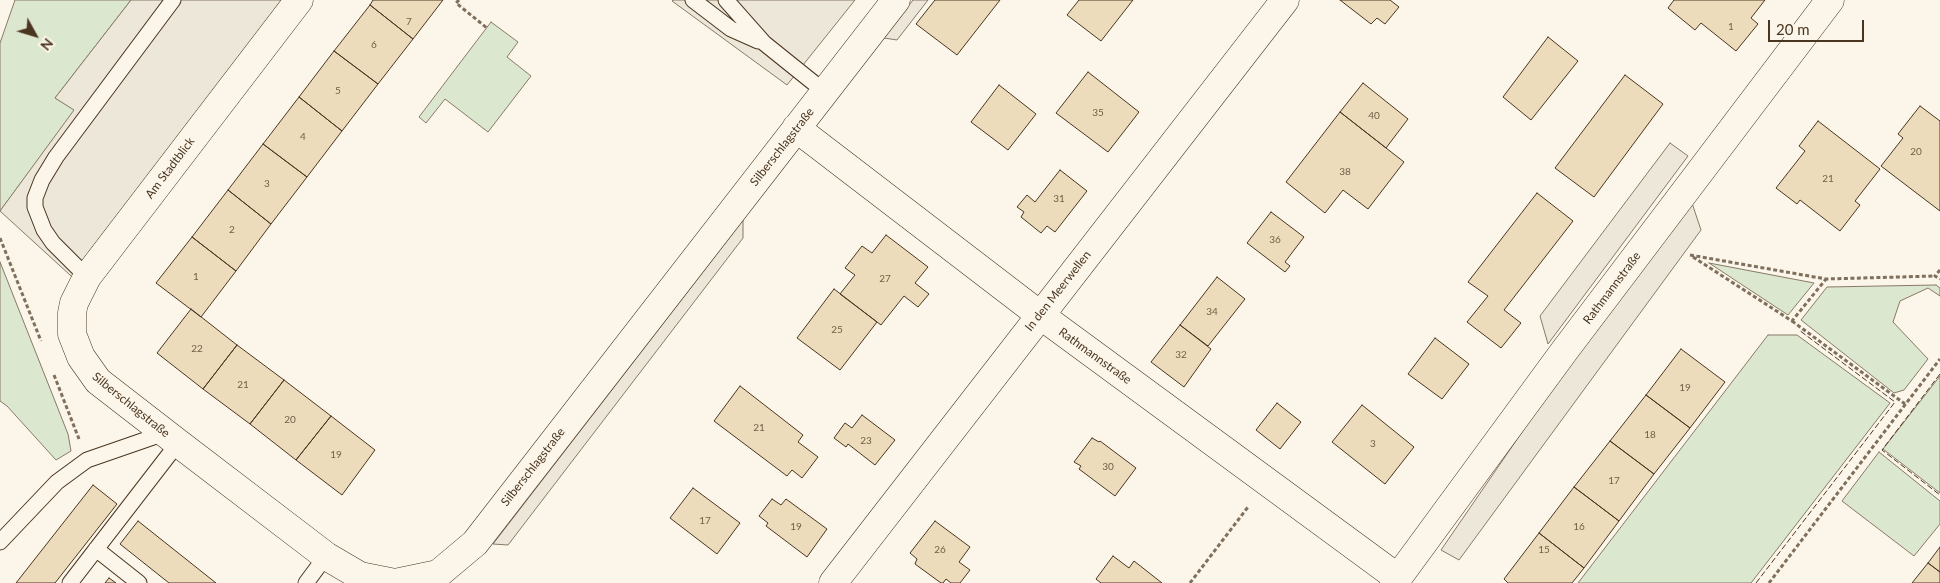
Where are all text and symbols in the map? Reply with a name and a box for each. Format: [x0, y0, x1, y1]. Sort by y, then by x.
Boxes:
north arrow [10, 10, 60, 60]
scale bar [1770, 10, 1866, 42]
house number: 7 [406, 16, 412, 28]
text: 20 m [1776, 20, 1810, 38]
house number: 1 [1728, 21, 1734, 33]
text: N [37, 35, 57, 54]
house number: 6 [371, 39, 377, 51]
house number: 5 [335, 85, 341, 97]
street label: Silberschlagstraße [747, 105, 817, 189]
house number: 35 [1092, 107, 1104, 119]
house number: 40 [1368, 110, 1380, 122]
house number: 4 [300, 131, 306, 143]
street label: Am Stadtblick [142, 135, 198, 201]
house number: 20 [1910, 146, 1922, 158]
house number: 38 [1339, 166, 1351, 178]
house number: 21 [1822, 173, 1834, 185]
house number: 3 [264, 178, 270, 190]
house number: 31 [1053, 193, 1065, 205]
house number: 2 [229, 224, 235, 236]
house number: 36 [1269, 234, 1281, 246]
street label: In den Meerwellen [1022, 248, 1094, 334]
street label: Rathmannstraße [1580, 249, 1644, 327]
house number: 1 [193, 271, 199, 283]
house number: 27 [879, 273, 891, 285]
house number: 34 [1206, 306, 1218, 318]
house number: 25 [831, 324, 843, 336]
street label: Rathmannstraße [1056, 325, 1134, 387]
house number: 22 [191, 343, 203, 355]
house number: 32 [1175, 349, 1187, 361]
street label: Silberschlagstraße [89, 369, 173, 441]
house number: 21 [237, 379, 249, 391]
house number: 19 [1679, 382, 1691, 394]
house number: 20 [284, 414, 296, 426]
house number: 21 [753, 422, 765, 434]
street label: Silberschlagstraße [498, 425, 568, 509]
house number: 18 [1644, 429, 1656, 441]
house number: 23 [860, 435, 872, 447]
house number: 3 [1370, 438, 1376, 450]
house number: 19 [330, 449, 342, 461]
house number: 30 [1102, 461, 1114, 473]
house number: 17 [1608, 475, 1620, 487]
house number: 17 [699, 515, 711, 527]
house number: 19 [790, 521, 802, 533]
house number: 16 [1573, 521, 1585, 533]
house number: 26 [934, 544, 946, 556]
house number: 15 [1538, 544, 1550, 556]

